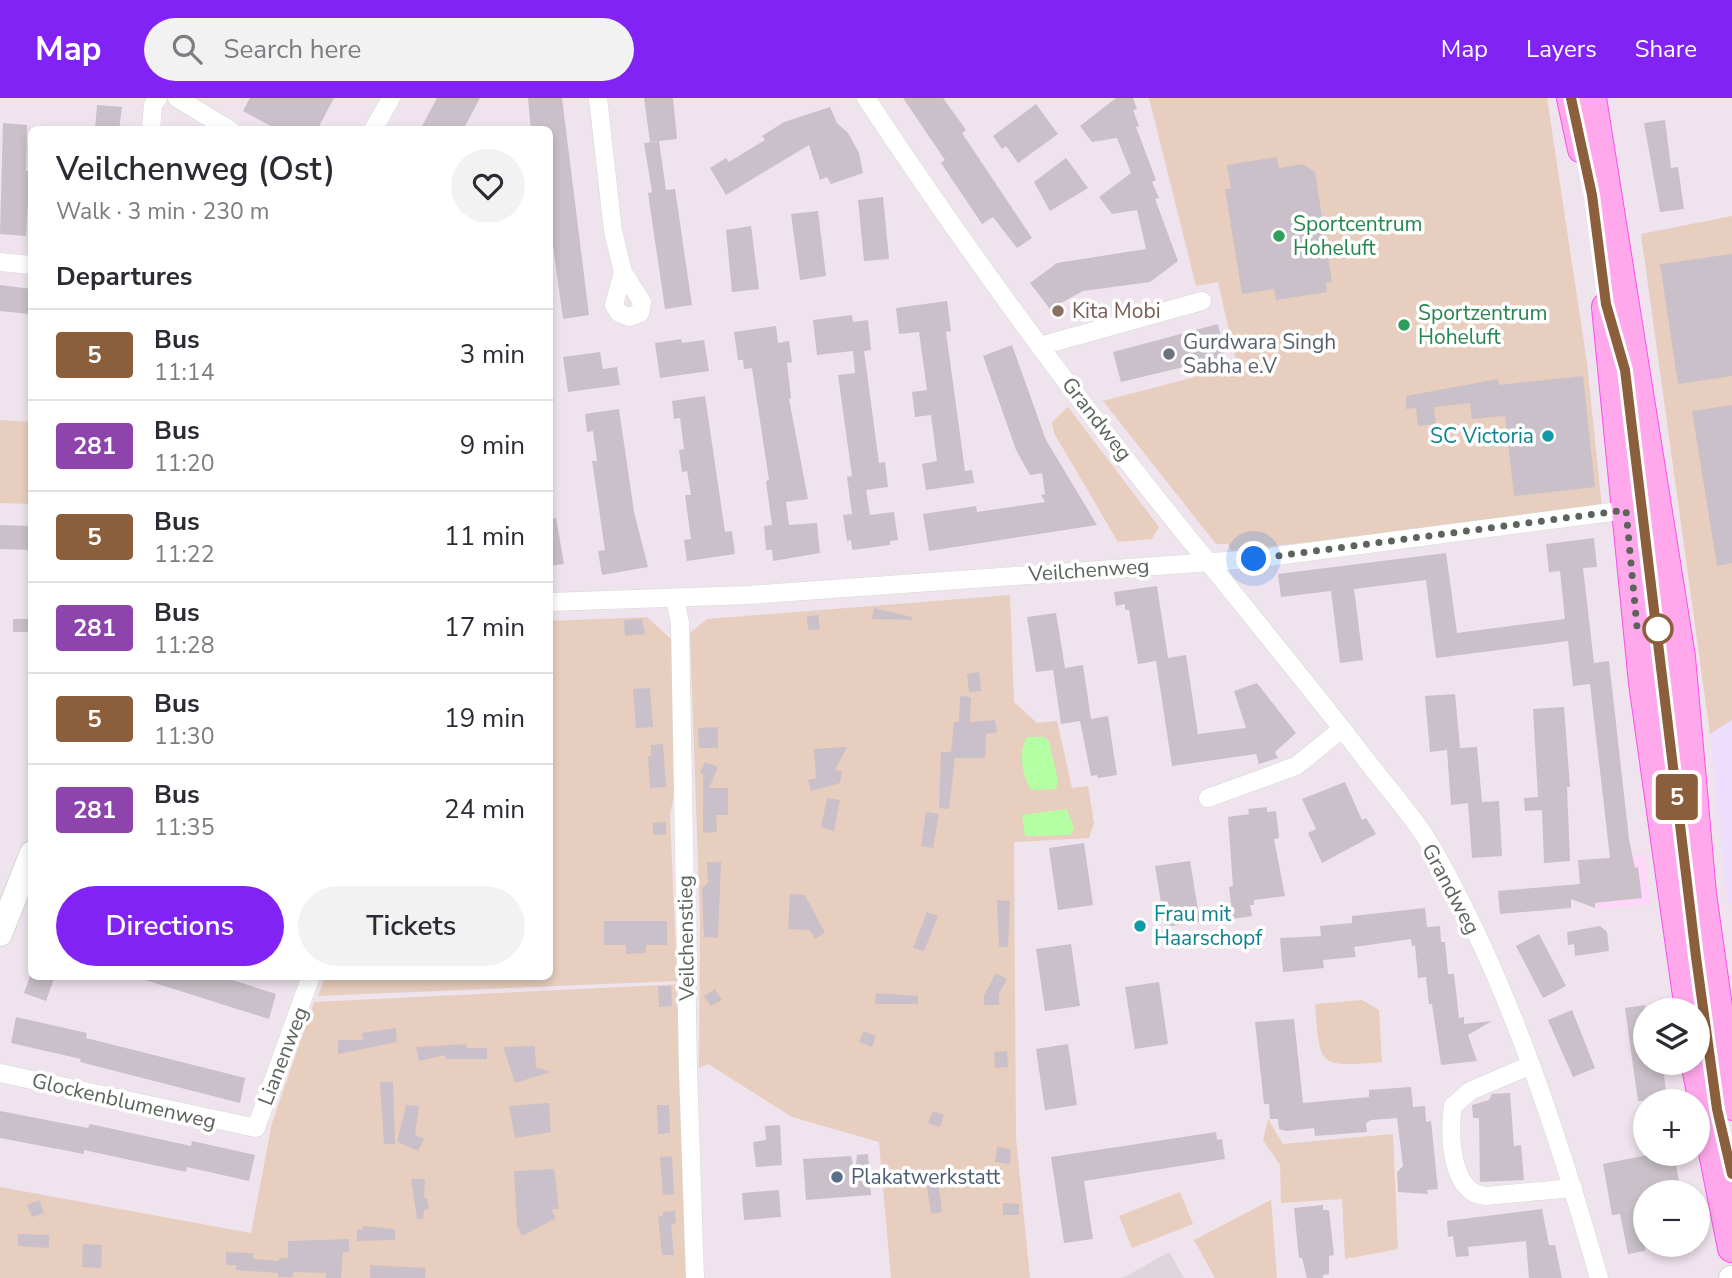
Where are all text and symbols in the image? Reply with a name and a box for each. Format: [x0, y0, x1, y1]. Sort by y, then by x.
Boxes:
search box [144, 18, 634, 81]
text: Map [35, 27, 102, 72]
icon: search [168, 30, 206, 68]
text: Search here [224, 32, 361, 67]
text: Map [1441, 33, 1488, 65]
text: Layers [1526, 33, 1597, 65]
text: Share [1635, 33, 1697, 65]
text: Veilchenweg (Ost) [56, 147, 335, 192]
button: heart [451, 149, 525, 223]
text: Walk · 3 min · 230 m [56, 196, 269, 227]
place label: Sportcentrum Hoheluft [1293, 210, 1422, 262]
marker: Sportcentrum Hoheluft [1271, 228, 1287, 244]
text: Departures [56, 259, 192, 294]
place label: Kita Mobi [1072, 297, 1161, 325]
place label: Sportzentrum Hoheluft [1418, 299, 1548, 351]
marker: Kita Mobi [1050, 303, 1066, 319]
marker: Sportzentrum Hoheluft [1396, 317, 1412, 333]
text: Bus [154, 322, 200, 357]
place label: Gurdwara Singh Sabha e.V [1183, 328, 1336, 380]
text: 3 min [460, 337, 525, 372]
text: 5 [87, 339, 102, 371]
marker: Gurdwara Singh Sabha e.V [1161, 346, 1177, 362]
text: 11:14 [154, 357, 214, 388]
street label: Grandweg [1056, 371, 1138, 467]
text: Bus [154, 413, 200, 448]
place label: SC Victoria [1430, 422, 1534, 450]
text: 9 min [460, 428, 525, 463]
marker: SC Victoria [1540, 428, 1556, 444]
text: 281 [73, 430, 116, 462]
text: 11:20 [154, 448, 214, 479]
text: Bus [154, 504, 200, 539]
text: 11 min [444, 519, 525, 554]
text: 5 [87, 521, 102, 553]
text: 11:22 [154, 539, 214, 570]
your location [1236, 541, 1271, 576]
street label: Veilchenweg [1027, 552, 1150, 588]
text: Bus [154, 595, 200, 630]
text: 17 min [444, 610, 525, 645]
text: 281 [73, 612, 116, 644]
unlabelled marker [1643, 614, 1673, 644]
text: 11:28 [154, 630, 214, 661]
text: Bus [154, 686, 200, 721]
text: 19 min [444, 701, 525, 736]
text: 5 [87, 703, 102, 735]
text: 11:30 [154, 721, 214, 752]
line badge: 5 [1654, 774, 1700, 820]
text: Bus [154, 777, 200, 812]
text: 5 [1670, 781, 1684, 813]
text: 24 min [444, 792, 525, 827]
text: 281 [73, 794, 116, 826]
text: 11:35 [154, 812, 214, 843]
street label: Grandweg [1415, 839, 1487, 939]
street label: Veilchenstieg [671, 875, 701, 1002]
button: Directions [56, 886, 284, 966]
button: Tickets [298, 886, 525, 966]
place label: Frau mit Haarschopf [1154, 900, 1263, 952]
marker: Frau mit Haarschopf [1132, 918, 1148, 934]
map controls [1633, 998, 1710, 1257]
button: layers [1633, 998, 1710, 1075]
street label: Lianenweg [251, 1003, 315, 1109]
street label: Glockenblumenweg [29, 1066, 219, 1136]
button: + [1633, 1089, 1710, 1166]
place label: Plakatwerkstatt [851, 1163, 1001, 1191]
marker: Plakatwerkstatt [829, 1169, 845, 1185]
button: − [1633, 1180, 1710, 1257]

